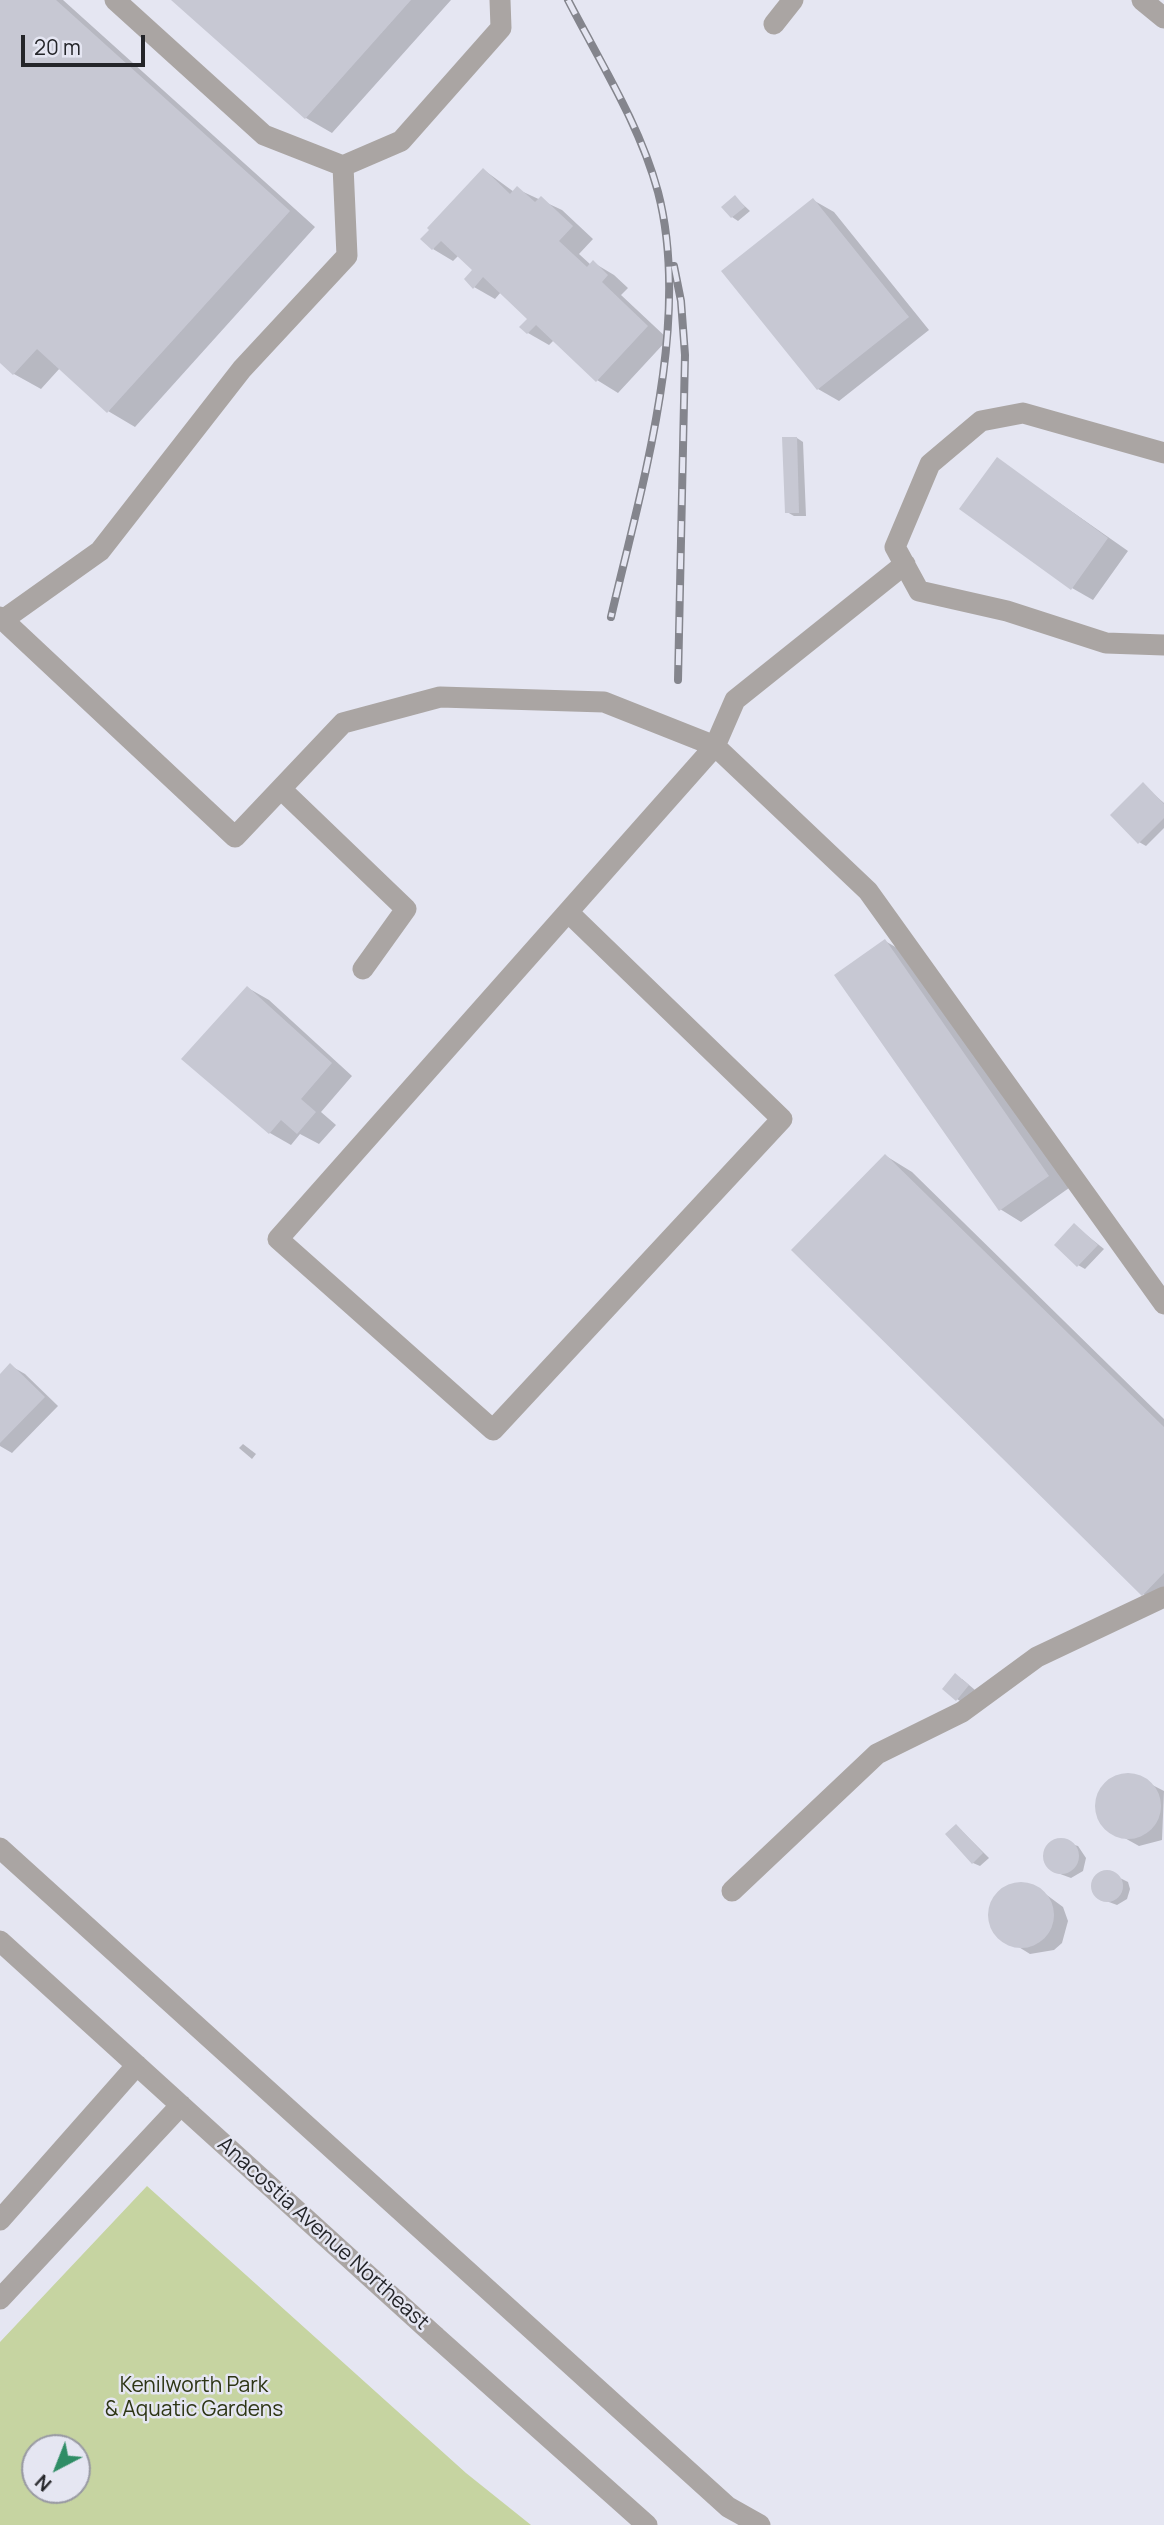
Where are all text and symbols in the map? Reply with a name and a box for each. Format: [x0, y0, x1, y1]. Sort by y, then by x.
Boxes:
scale bar [24, 21, 149, 65]
text: 20 m [34, 33, 81, 61]
street label: Anacostia Avenue Northeast [212, 2132, 434, 2336]
park label: Kenilworth Park & Aquatic Gardens [105, 2373, 283, 2423]
north arrow [21, 2434, 91, 2504]
text: N [30, 2469, 57, 2497]

